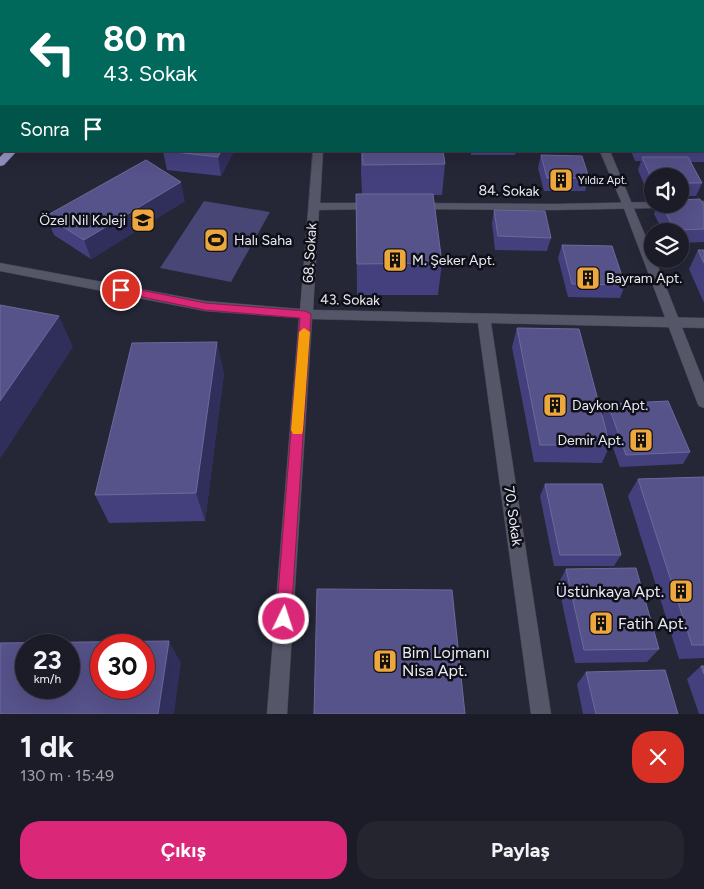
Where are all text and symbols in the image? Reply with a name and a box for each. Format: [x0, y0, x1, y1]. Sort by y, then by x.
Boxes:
text: 80 m [103, 18, 186, 60]
icon: left [20, 20, 85, 85]
text: 43. Sokak [103, 60, 197, 87]
icon: arrive [79, 115, 107, 143]
text: Sonra [20, 118, 69, 141]
building icon: Yıldız Apt. [548, 167, 574, 193]
map controls [644, 168, 689, 268]
button: sound [644, 168, 689, 213]
place label: Yıldız Apt. [578, 174, 627, 187]
street label: 84. Sokak [478, 182, 540, 200]
school or university icon: Özel Nil Koleji [130, 207, 156, 233]
place label: Özel Nil Koleji [39, 212, 126, 229]
street label: 68. Sokak [299, 222, 321, 284]
button: layers [644, 223, 689, 268]
sports icon: Halı Saha [203, 227, 229, 253]
place label: Halı Saha [234, 232, 292, 249]
building icon: M. Şeker Apt. [382, 247, 408, 273]
place label: M. Şeker Apt. [412, 252, 495, 269]
building icon: Bayram Apt. [575, 265, 601, 291]
pin [100, 269, 142, 311]
place label: Bayram Apt. [606, 270, 682, 287]
icon: arrive [107, 276, 135, 304]
street label: 43. Sokak [320, 291, 380, 309]
building icon: Daykon Apt. [542, 392, 568, 418]
place label: Daykon Apt. [572, 397, 648, 414]
building icon: Demir Apt. [628, 427, 654, 453]
place label: Demir Apt. [557, 432, 624, 449]
street label: 70. Sokak [500, 485, 526, 547]
building icon: Üstünkaya Apt. [668, 578, 694, 604]
place label: Üstünkaya Apt. [556, 582, 664, 601]
position arrow [257, 592, 309, 644]
building icon: Fatih Apt. [588, 610, 614, 636]
place label: Fatih Apt. [618, 614, 687, 633]
speed limit sign: 30 [90, 634, 155, 699]
place label: Bim Lojmanı Nisa Apt. [402, 643, 489, 680]
text: 23 [33, 645, 62, 675]
building icon: Bim Lojmanı Nisa Apt. [372, 648, 398, 674]
text: km/h [34, 672, 61, 686]
text: 1 dk [20, 728, 74, 765]
button: close [632, 731, 684, 783]
text: 130 m · 15:49 [20, 766, 114, 785]
button: Çıkış [20, 821, 347, 879]
button: Paylaş [357, 821, 684, 879]

